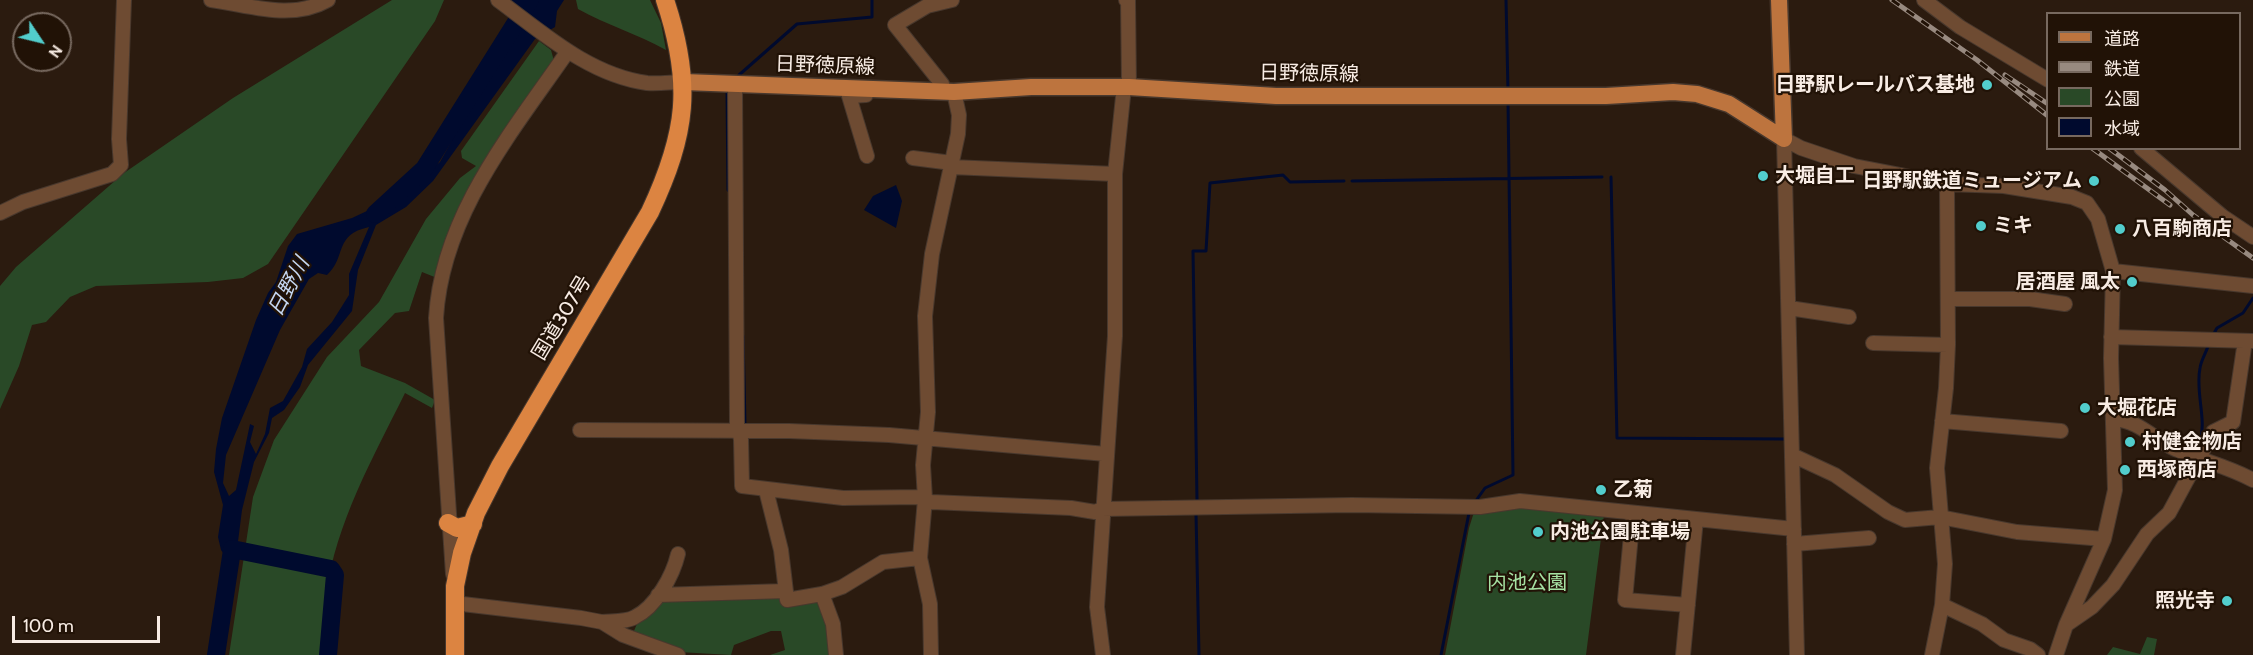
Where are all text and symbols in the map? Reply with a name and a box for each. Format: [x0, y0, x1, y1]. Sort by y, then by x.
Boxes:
north arrow [12, 12, 72, 72]
legend [2046, 12, 2241, 150]
text: 道路 [2104, 28, 2140, 50]
text: N [44, 41, 67, 62]
street label: 日野徳原線 [775, 52, 875, 80]
text: 鉄道 [2104, 58, 2140, 80]
street label: 日野徳原線 [1259, 61, 1359, 87]
place label: 日野駅レールバス基地 [1775, 73, 1975, 97]
marker: 日野駅レールバス基地 [1980, 78, 1994, 92]
text: 公園 [2104, 88, 2140, 110]
text: 水域 [2104, 118, 2140, 140]
place label: 大堀自工 [1775, 164, 1855, 188]
marker: 大堀自工 [1756, 169, 1770, 183]
place label: 日野駅鉄道ミュージアム [1862, 169, 2082, 193]
marker: 日野駅鉄道ミュージアム [2087, 174, 2101, 188]
place label: ミキ [1993, 214, 2033, 238]
place label: 八百駒商店 [2132, 217, 2232, 241]
marker: ミキ [1974, 219, 1988, 233]
marker: 八百駒商店 [2113, 222, 2127, 236]
water label: 日野川 [263, 253, 315, 321]
place label: 居酒屋 風太 [2016, 270, 2120, 294]
street label: 国道307号 [527, 271, 597, 365]
marker: 居酒屋 風太 [2125, 275, 2139, 289]
place label: 大堀花店 [2097, 396, 2177, 420]
marker: 大堀花店 [2078, 401, 2092, 415]
place label: 村健金物店 [2142, 430, 2242, 454]
marker: 村健金物店 [2123, 435, 2137, 449]
place label: 西塚商店 [2137, 458, 2217, 482]
marker: 西塚商店 [2118, 463, 2132, 477]
place label: 乙菊 [1613, 478, 1653, 502]
marker: 乙菊 [1594, 483, 1608, 497]
place label: 内池公園駐車場 [1550, 520, 1690, 544]
marker: 内池公園駐車場 [1531, 525, 1545, 539]
park label: 内池公園 [1487, 571, 1567, 595]
place label: 照光寺 [2155, 589, 2215, 613]
marker: 照光寺 [2220, 594, 2234, 608]
scale bar [15, 604, 164, 642]
text: 100 m [23, 615, 74, 637]

